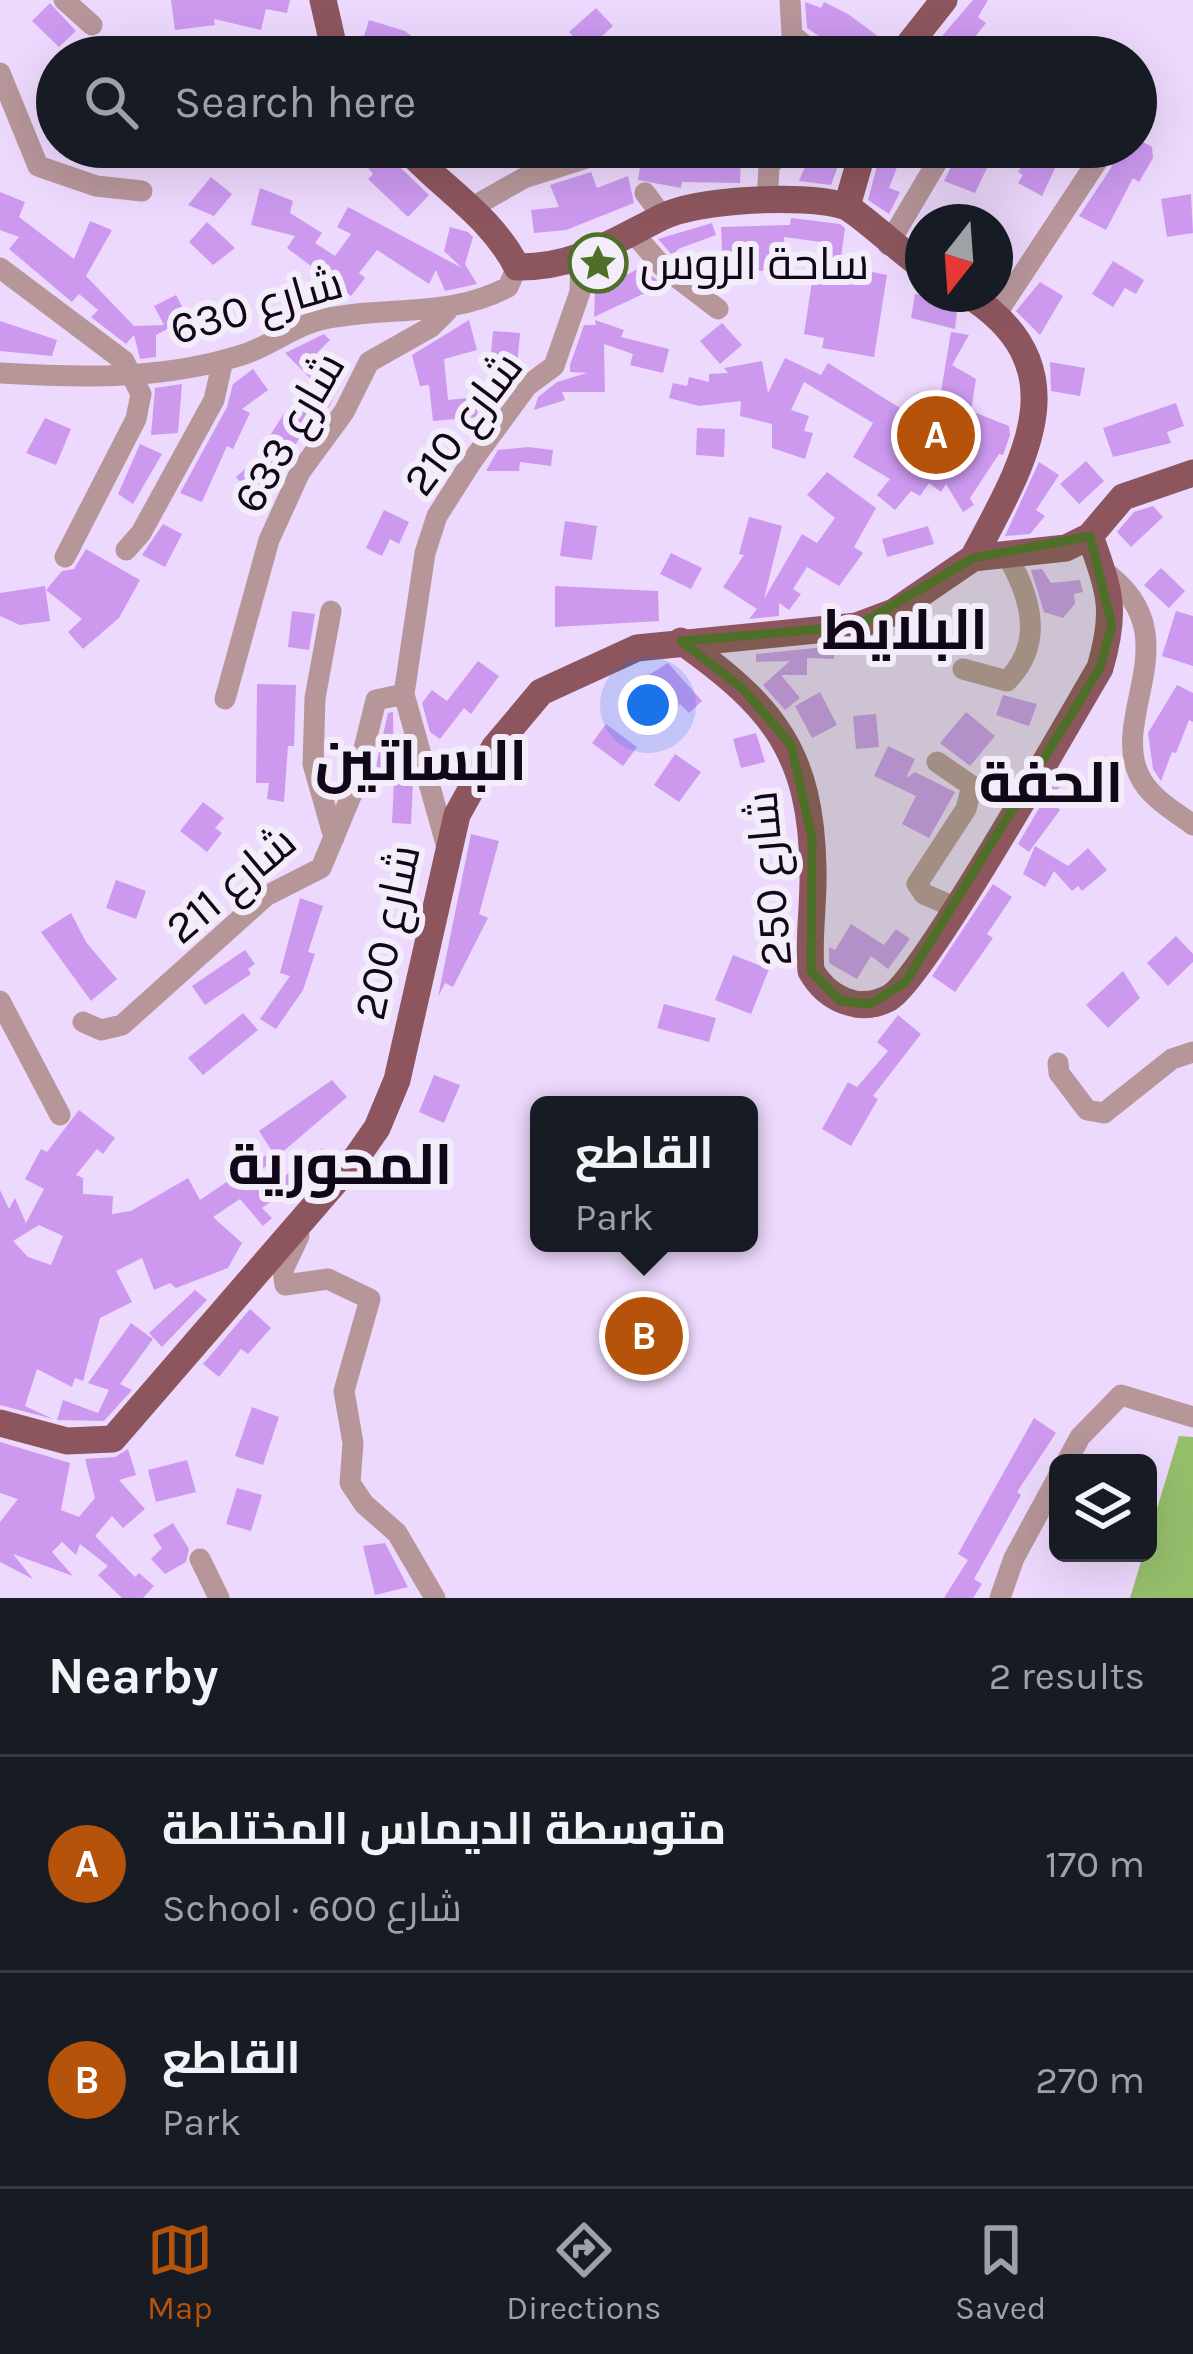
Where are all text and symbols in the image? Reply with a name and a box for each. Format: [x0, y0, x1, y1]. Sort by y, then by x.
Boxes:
search box [36, 36, 1157, 168]
icon: search [78, 69, 144, 135]
text: Search here [174, 76, 416, 128]
north arrow [905, 204, 1013, 312]
place icon: ساحة الروس [567, 232, 629, 294]
place label: ساحة الروس [640, 238, 869, 291]
street label: شارع 630 [164, 257, 350, 359]
street label: شارع 210 [392, 342, 537, 508]
street label: شارع 633 [222, 343, 359, 524]
pin: A [897, 390, 975, 480]
district label: البلايط [822, 597, 988, 663]
your location [618, 675, 678, 735]
district label: البساتين [315, 728, 527, 794]
district label: الحفة [979, 750, 1123, 816]
street label: شارع 250 [735, 789, 807, 969]
street label: شارع 211 [155, 815, 309, 957]
street label: شارع 200 [343, 840, 435, 1025]
popup [530, 1096, 758, 1252]
text: القاطع [575, 1127, 713, 1179]
district label: المحورية [228, 1132, 452, 1198]
text: Park [575, 1194, 654, 1240]
pin: B [605, 1291, 683, 1381]
map controls [1049, 1454, 1157, 1562]
button: layers [1049, 1454, 1157, 1562]
text: Nearby [48, 1646, 218, 1706]
text: 2 results [989, 1653, 1145, 1699]
text: متوسطة الديماس المختلطة [162, 1803, 726, 1855]
text: A [75, 1841, 99, 1887]
text: 170 m [1045, 1841, 1145, 1887]
text: School · شارع 600 [162, 1885, 462, 1931]
text: القاطع [162, 2032, 301, 2084]
text: B [74, 2057, 100, 2103]
text: 270 m [1035, 2057, 1145, 2103]
text: Park [162, 2099, 241, 2145]
tab: Map [147, 2217, 213, 2327]
tab: Directions [506, 2217, 661, 2327]
tab: Saved [955, 2217, 1046, 2327]

